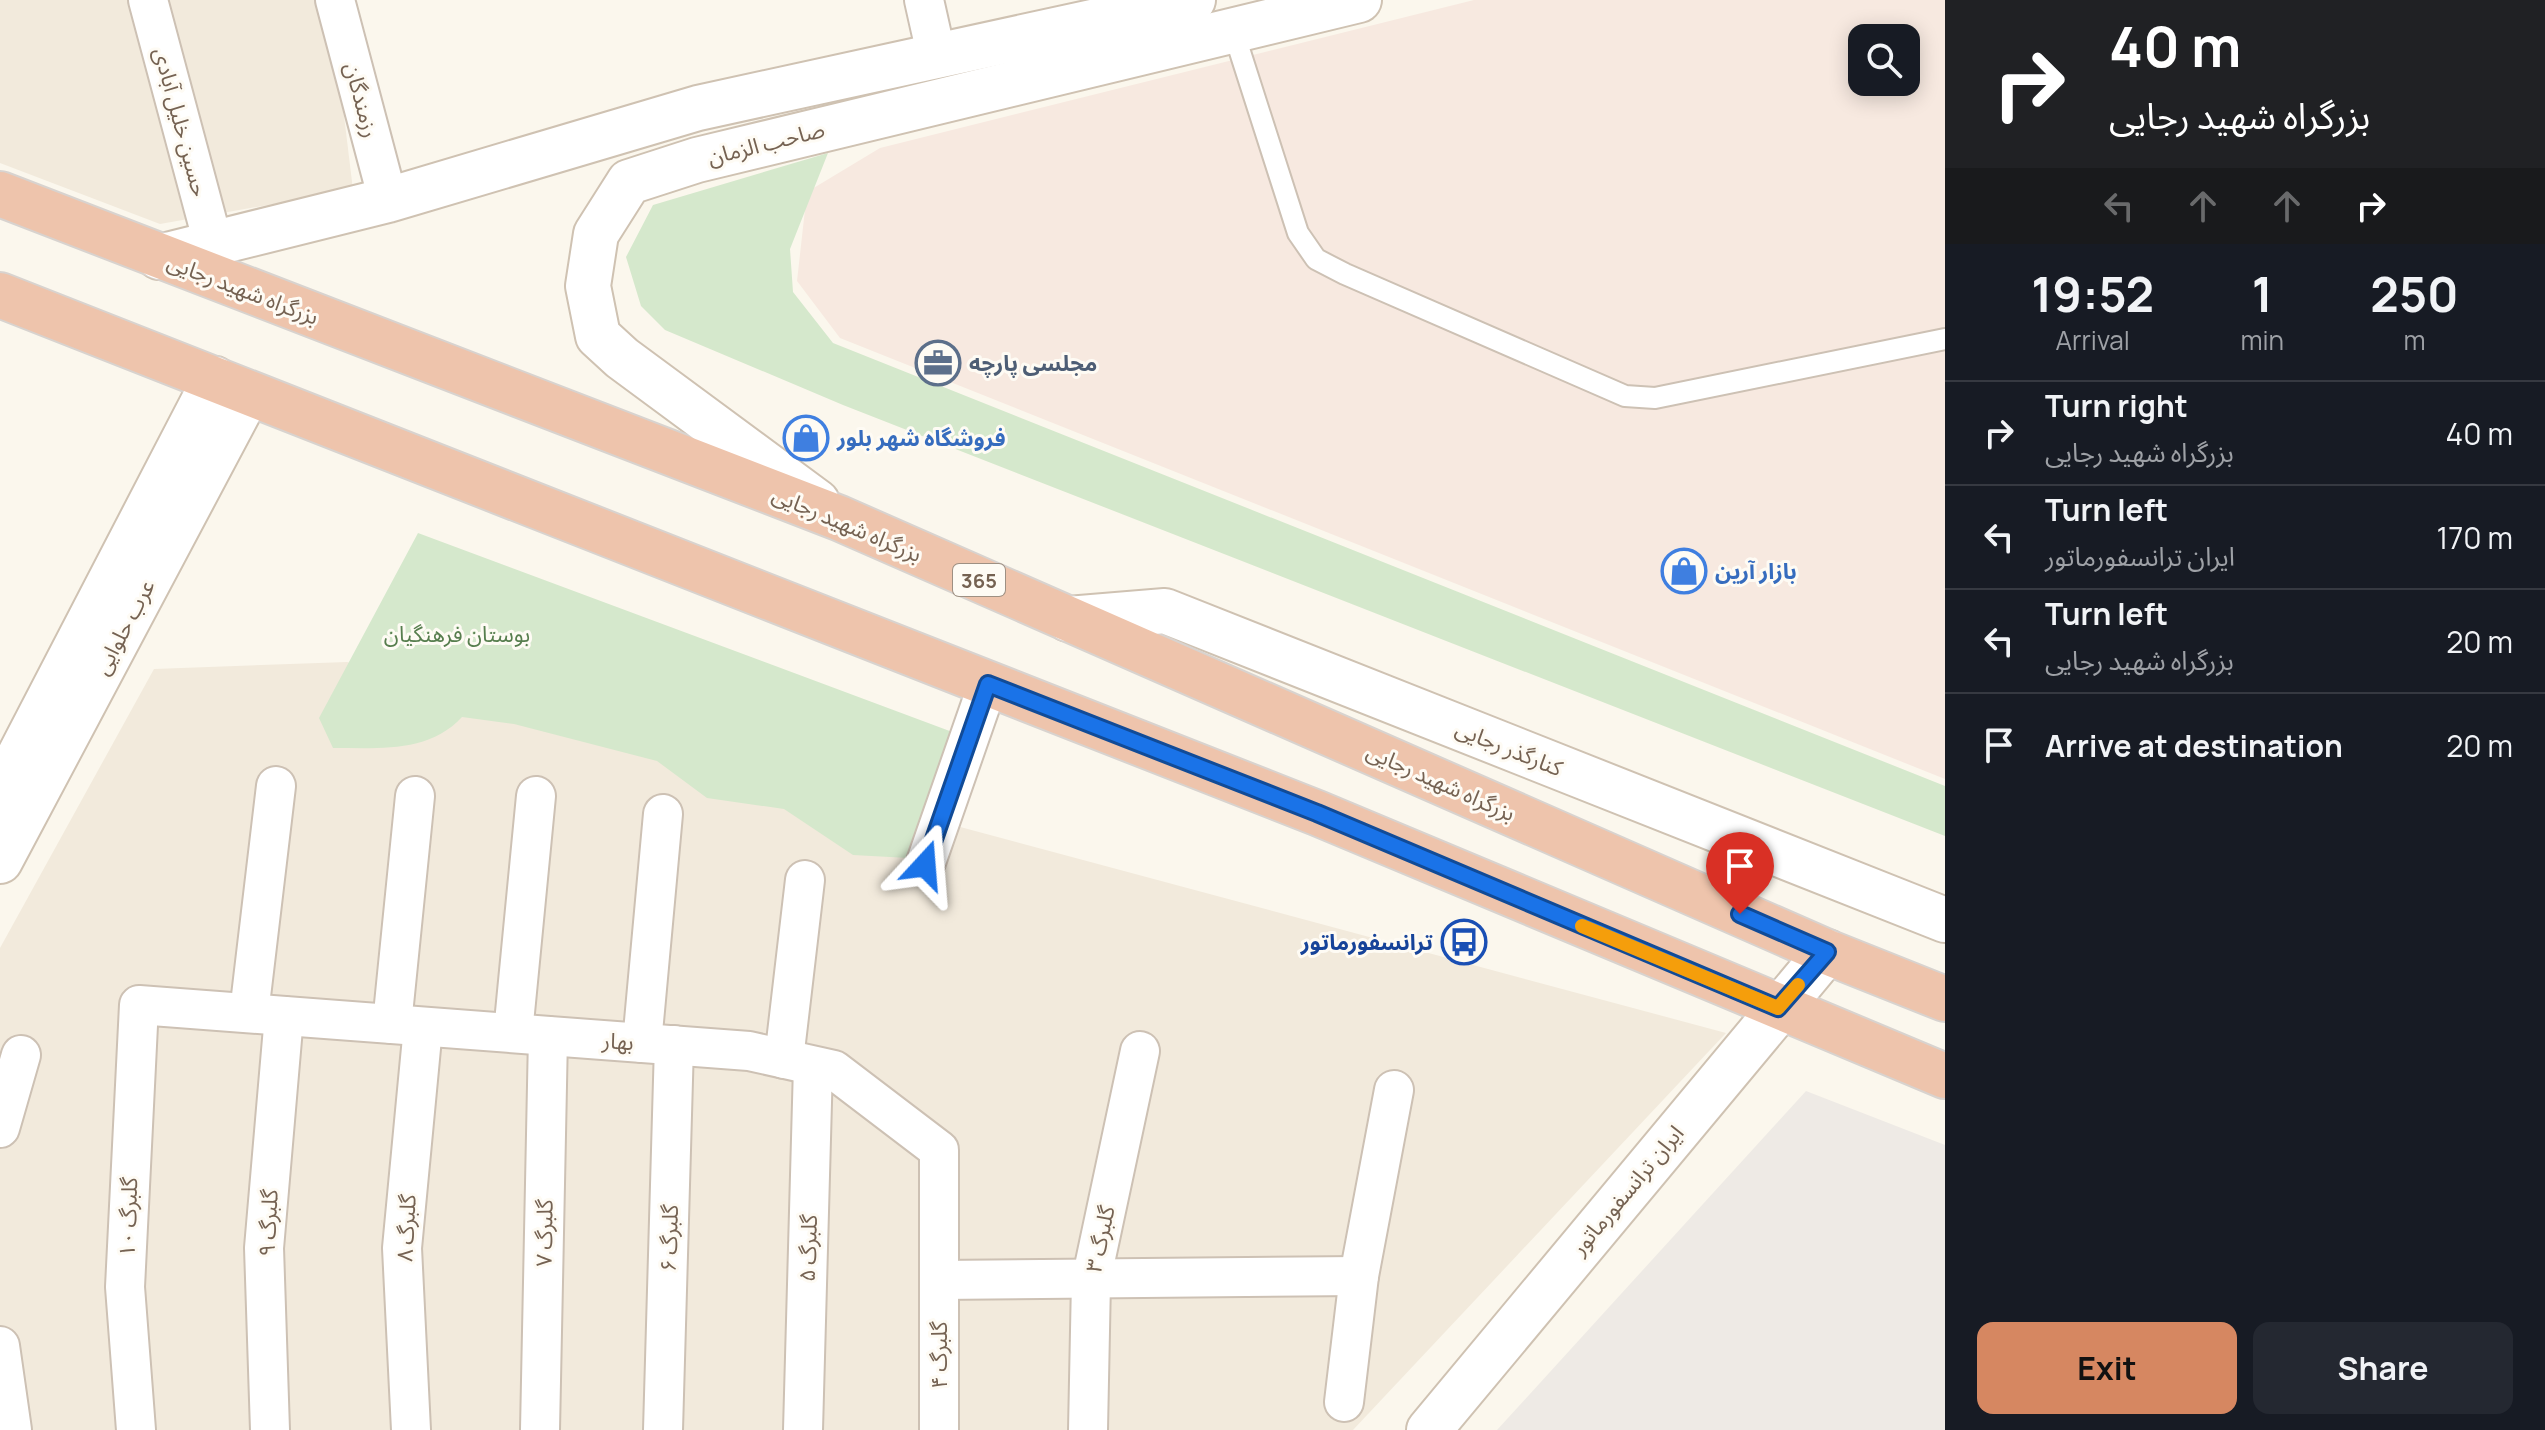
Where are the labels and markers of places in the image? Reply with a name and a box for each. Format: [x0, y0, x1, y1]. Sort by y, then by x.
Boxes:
office icon: مجلسی پارچه [914, 339, 962, 387]
place label: مجلسی پارچه [969, 348, 1097, 378]
shop icon: فروشگاه شهر بلور [782, 414, 830, 462]
place label: فروشگاه شهر بلور [836, 423, 1006, 453]
shop icon: بازار آرین [1660, 547, 1708, 595]
place label: بازار آرین [1715, 556, 1797, 586]
pin [1706, 832, 1774, 914]
bus stop icon: ترانسفورماتور [1440, 918, 1488, 966]
place label: ترانسفورماتور [1300, 927, 1433, 957]

